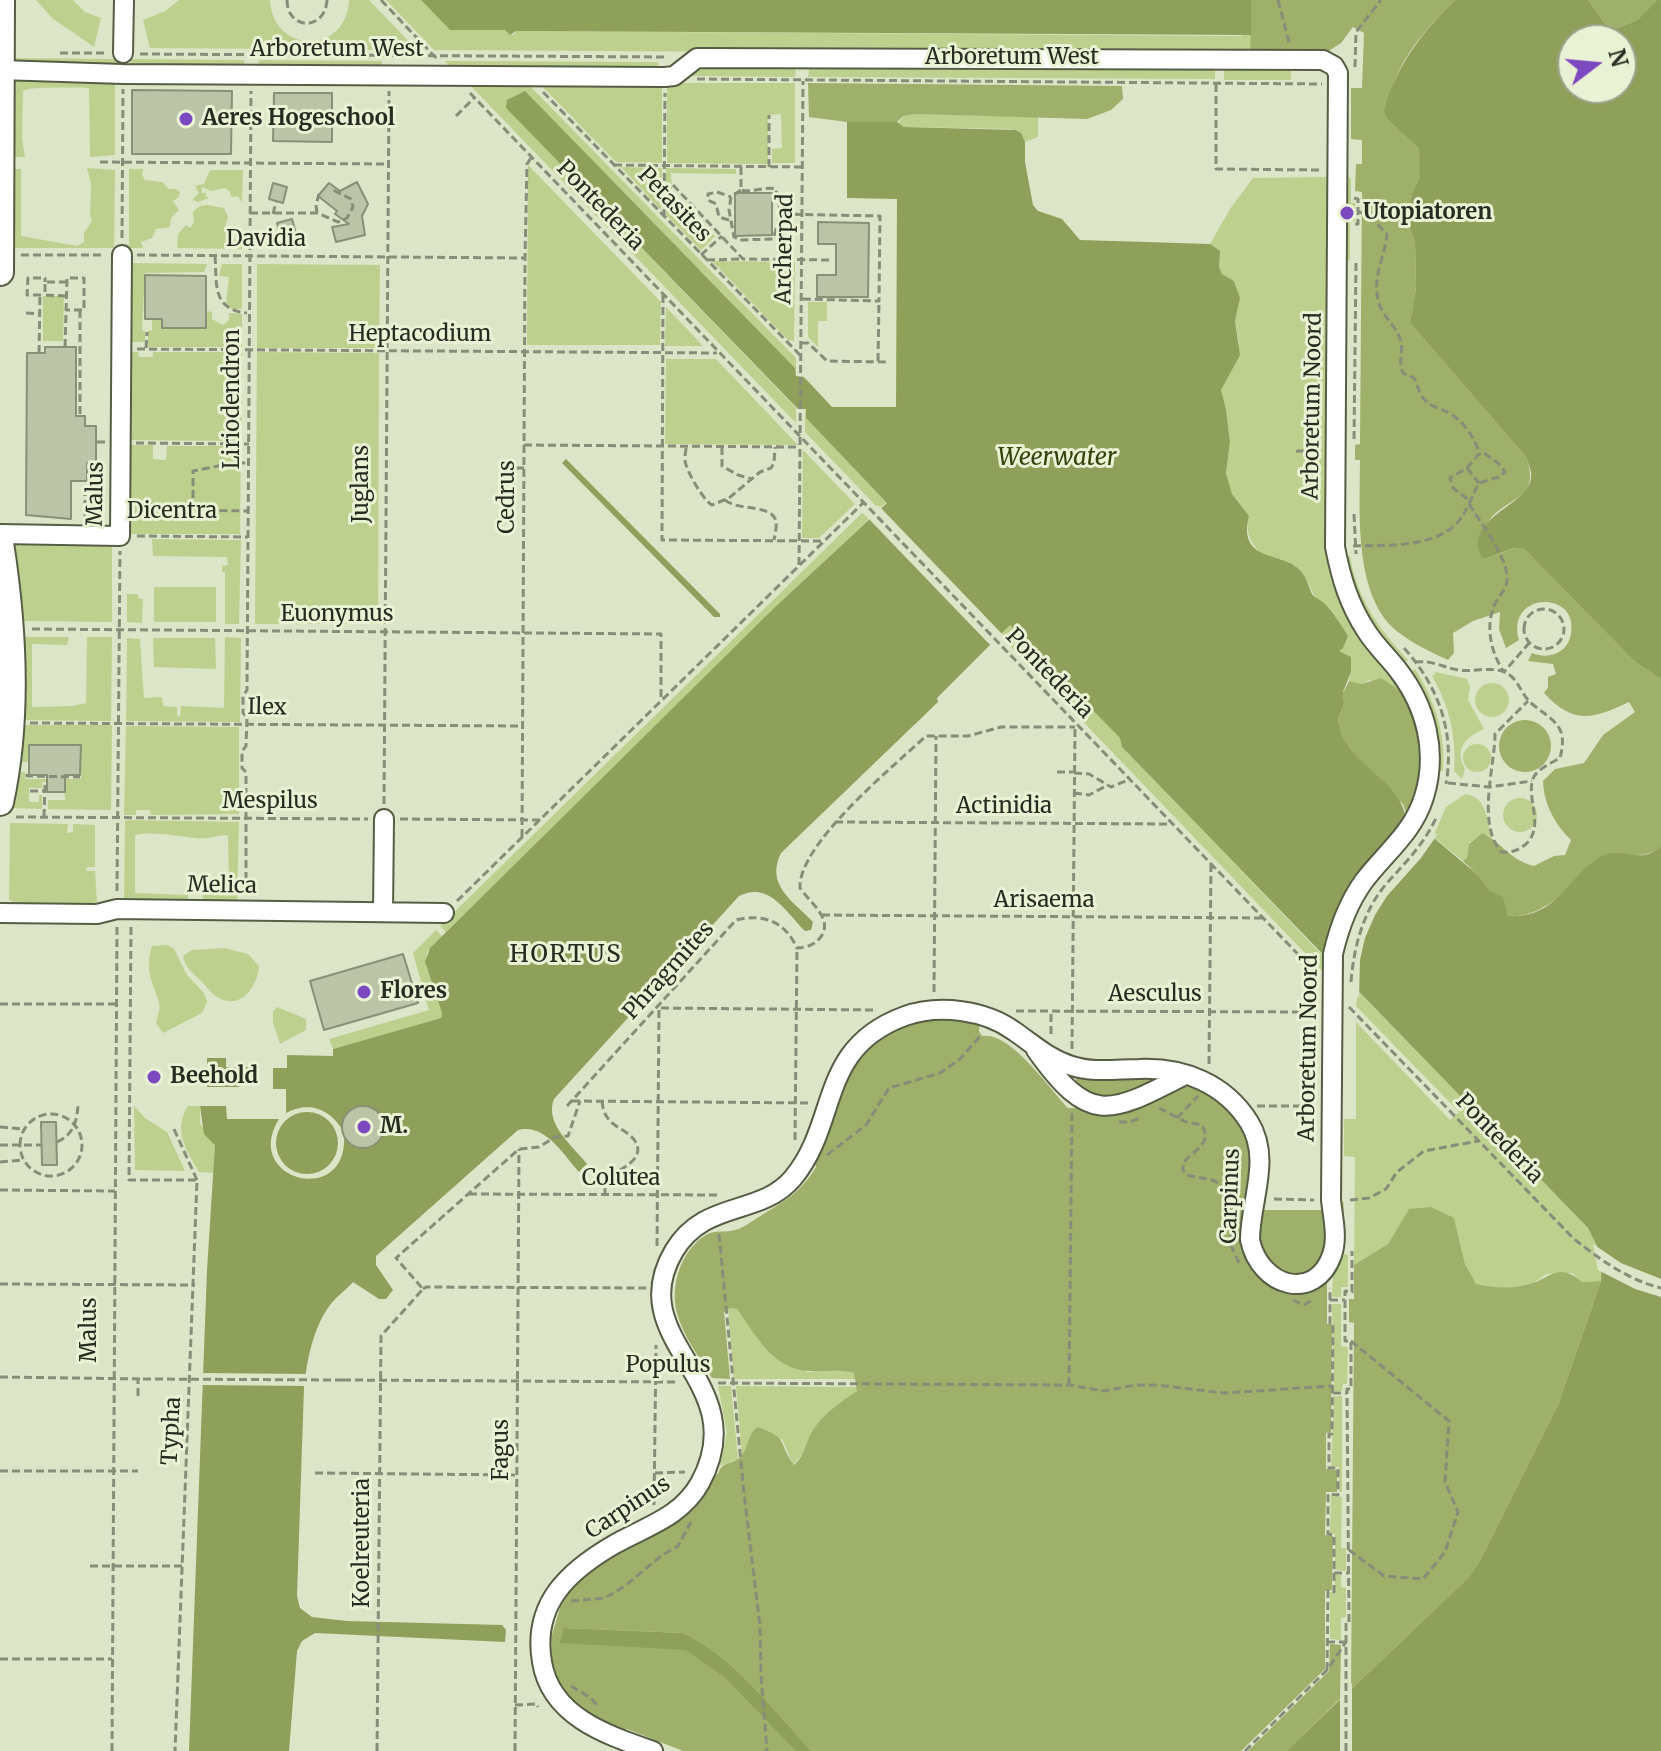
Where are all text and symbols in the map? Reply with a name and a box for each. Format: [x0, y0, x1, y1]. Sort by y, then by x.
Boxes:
north arrow [1557, 24, 1637, 104]
street label: Arboretum West [250, 37, 424, 63]
street label: Arboretum West [925, 45, 1099, 71]
text: N [1602, 46, 1634, 70]
place label: Aeres Hogeschool [202, 106, 395, 132]
marker: Aeres Hogeschool [177, 110, 195, 128]
street label: Pontederia [551, 156, 649, 256]
street label: Petasites [632, 162, 716, 248]
street label: Archerpad [771, 193, 799, 305]
place label: Utopiatoren [1363, 200, 1492, 226]
marker: Utopiatoren [1338, 204, 1356, 222]
street label: Davidia [226, 227, 306, 253]
street label: Arboretum Noord [1298, 312, 1328, 500]
street label: Heptacodium [349, 322, 491, 348]
street label: Liriodendron [220, 329, 246, 469]
water label: Weerwater [998, 444, 1116, 472]
street label: Juglans [349, 445, 375, 523]
street label: Cedrus [495, 460, 521, 534]
street label: Malus [82, 461, 110, 527]
street label: Dicentra [127, 499, 217, 525]
street label: Euonymus [280, 602, 394, 628]
street label: Pontederia [1000, 624, 1098, 724]
street label: Ilex [247, 694, 287, 722]
street label: Mespilus [222, 789, 318, 815]
street label: Actinidia [956, 794, 1052, 820]
street label: Melica [187, 872, 257, 900]
street label: Arisaema [994, 888, 1094, 914]
street label: Phragmites [618, 917, 720, 1025]
district label: HORTUS [510, 941, 622, 969]
street label: Arboretum Noord [1294, 954, 1324, 1142]
place label: Flores [380, 979, 447, 1005]
street label: Aesculus [1108, 982, 1202, 1008]
marker: Flores [355, 983, 373, 1001]
place label: Beehold [170, 1064, 258, 1090]
marker: Beehold [145, 1068, 163, 1086]
street label: Pontederia [1450, 1089, 1548, 1189]
place label: M. [380, 1114, 408, 1140]
marker: M. [355, 1118, 373, 1136]
street label: Carpinus [1216, 1148, 1246, 1244]
street label: Colutea [582, 1166, 660, 1192]
street label: Malus [77, 1298, 103, 1362]
street label: Populus [625, 1353, 711, 1379]
street label: Typha [157, 1396, 187, 1466]
street label: Fagus [489, 1419, 515, 1481]
street label: Carpinus [581, 1471, 675, 1545]
street label: Koelreuteria [350, 1478, 376, 1608]

